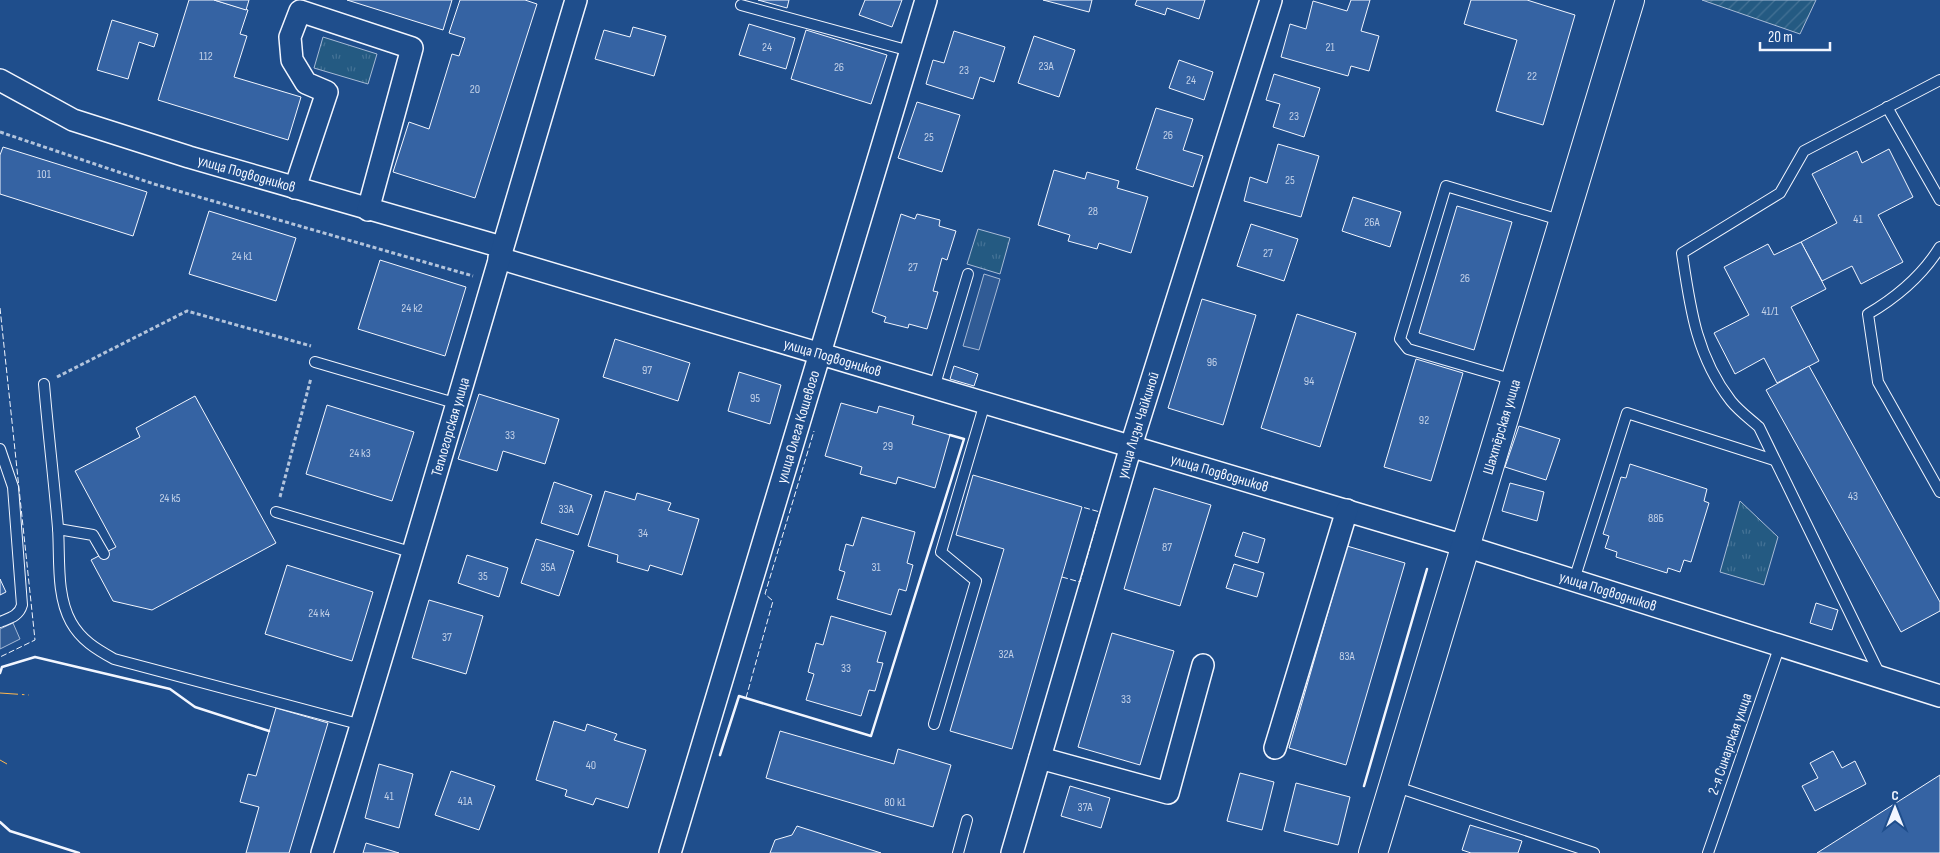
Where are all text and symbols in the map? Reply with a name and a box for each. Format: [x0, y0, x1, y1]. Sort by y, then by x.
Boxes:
scale bar [1760, 20, 1830, 52]
text: 20 m [1768, 28, 1793, 47]
house number: 24 [762, 40, 772, 55]
house number: 21 [1325, 40, 1335, 55]
house number: 112 [199, 49, 213, 64]
house number: 23А [1038, 59, 1054, 74]
house number: 26 [834, 60, 844, 75]
house number: 23 [959, 63, 969, 78]
house number: 22 [1527, 69, 1537, 84]
house number: 24 [1186, 73, 1196, 88]
house number: 20 [470, 82, 480, 97]
house number: 23 [1289, 109, 1299, 124]
house number: 26 [1163, 128, 1173, 143]
house number: 25 [924, 130, 934, 145]
street label: улица Подводников [195, 150, 298, 197]
house number: 101 [37, 167, 52, 182]
house number: 25 [1285, 173, 1295, 188]
house number: 28 [1088, 204, 1098, 219]
house number: 41 [1853, 212, 1863, 227]
house number: 26А [1364, 215, 1381, 230]
house number: 27 [1263, 246, 1273, 261]
house number: 24 к1 [232, 249, 253, 264]
house number: 27 [908, 260, 918, 275]
house number: 26 [1460, 271, 1470, 286]
house number: 24 к2 [401, 301, 423, 316]
house number: 41/1 [1761, 304, 1779, 319]
street label: улица Подводников [781, 334, 884, 381]
house number: 96 [1207, 355, 1217, 370]
house number: 97 [642, 363, 652, 378]
street label: улица Олега Кошевого [772, 368, 824, 485]
street label: улица Лизы Чайкиной [1112, 369, 1163, 481]
house number: 94 [1304, 374, 1314, 389]
street label: Теплогорская улица [427, 375, 474, 479]
street label: Шахтёрская улица [1478, 377, 1525, 477]
house number: 95 [750, 391, 760, 406]
house number: 92 [1419, 413, 1429, 428]
house number: 33 [505, 428, 515, 443]
house number: 29 [883, 439, 893, 454]
house number: 24 к3 [349, 446, 371, 461]
street label: улица Подводников [1169, 449, 1271, 496]
house number: 43 [1848, 489, 1858, 504]
house number: 24 к5 [159, 491, 181, 506]
house number: 33А [558, 502, 574, 517]
house number: 88Б [1648, 511, 1664, 526]
house number: 34 [638, 526, 648, 541]
house number: 87 [1162, 540, 1172, 555]
house number: 35А [541, 560, 556, 575]
house number: 31 [871, 560, 881, 575]
street label: улица Подводников [1557, 567, 1659, 615]
house number: 35 [478, 569, 488, 584]
house number: 24 к4 [308, 606, 330, 621]
house number: 37 [442, 630, 452, 645]
house number: 32А [998, 647, 1014, 662]
house number: 83А [1339, 649, 1356, 664]
house number: 33 [841, 661, 851, 676]
street label: 2-я Синарская улица [1704, 690, 1756, 797]
house number: 33 [1121, 692, 1131, 707]
house number: 40 [586, 758, 596, 773]
north arrow [1870, 783, 1920, 833]
text: С [1891, 787, 1899, 804]
house number: 41 [384, 789, 394, 804]
house number: 41А [458, 794, 473, 809]
house number: 80 к1 [884, 795, 906, 810]
house number: 37А [1078, 800, 1093, 815]

